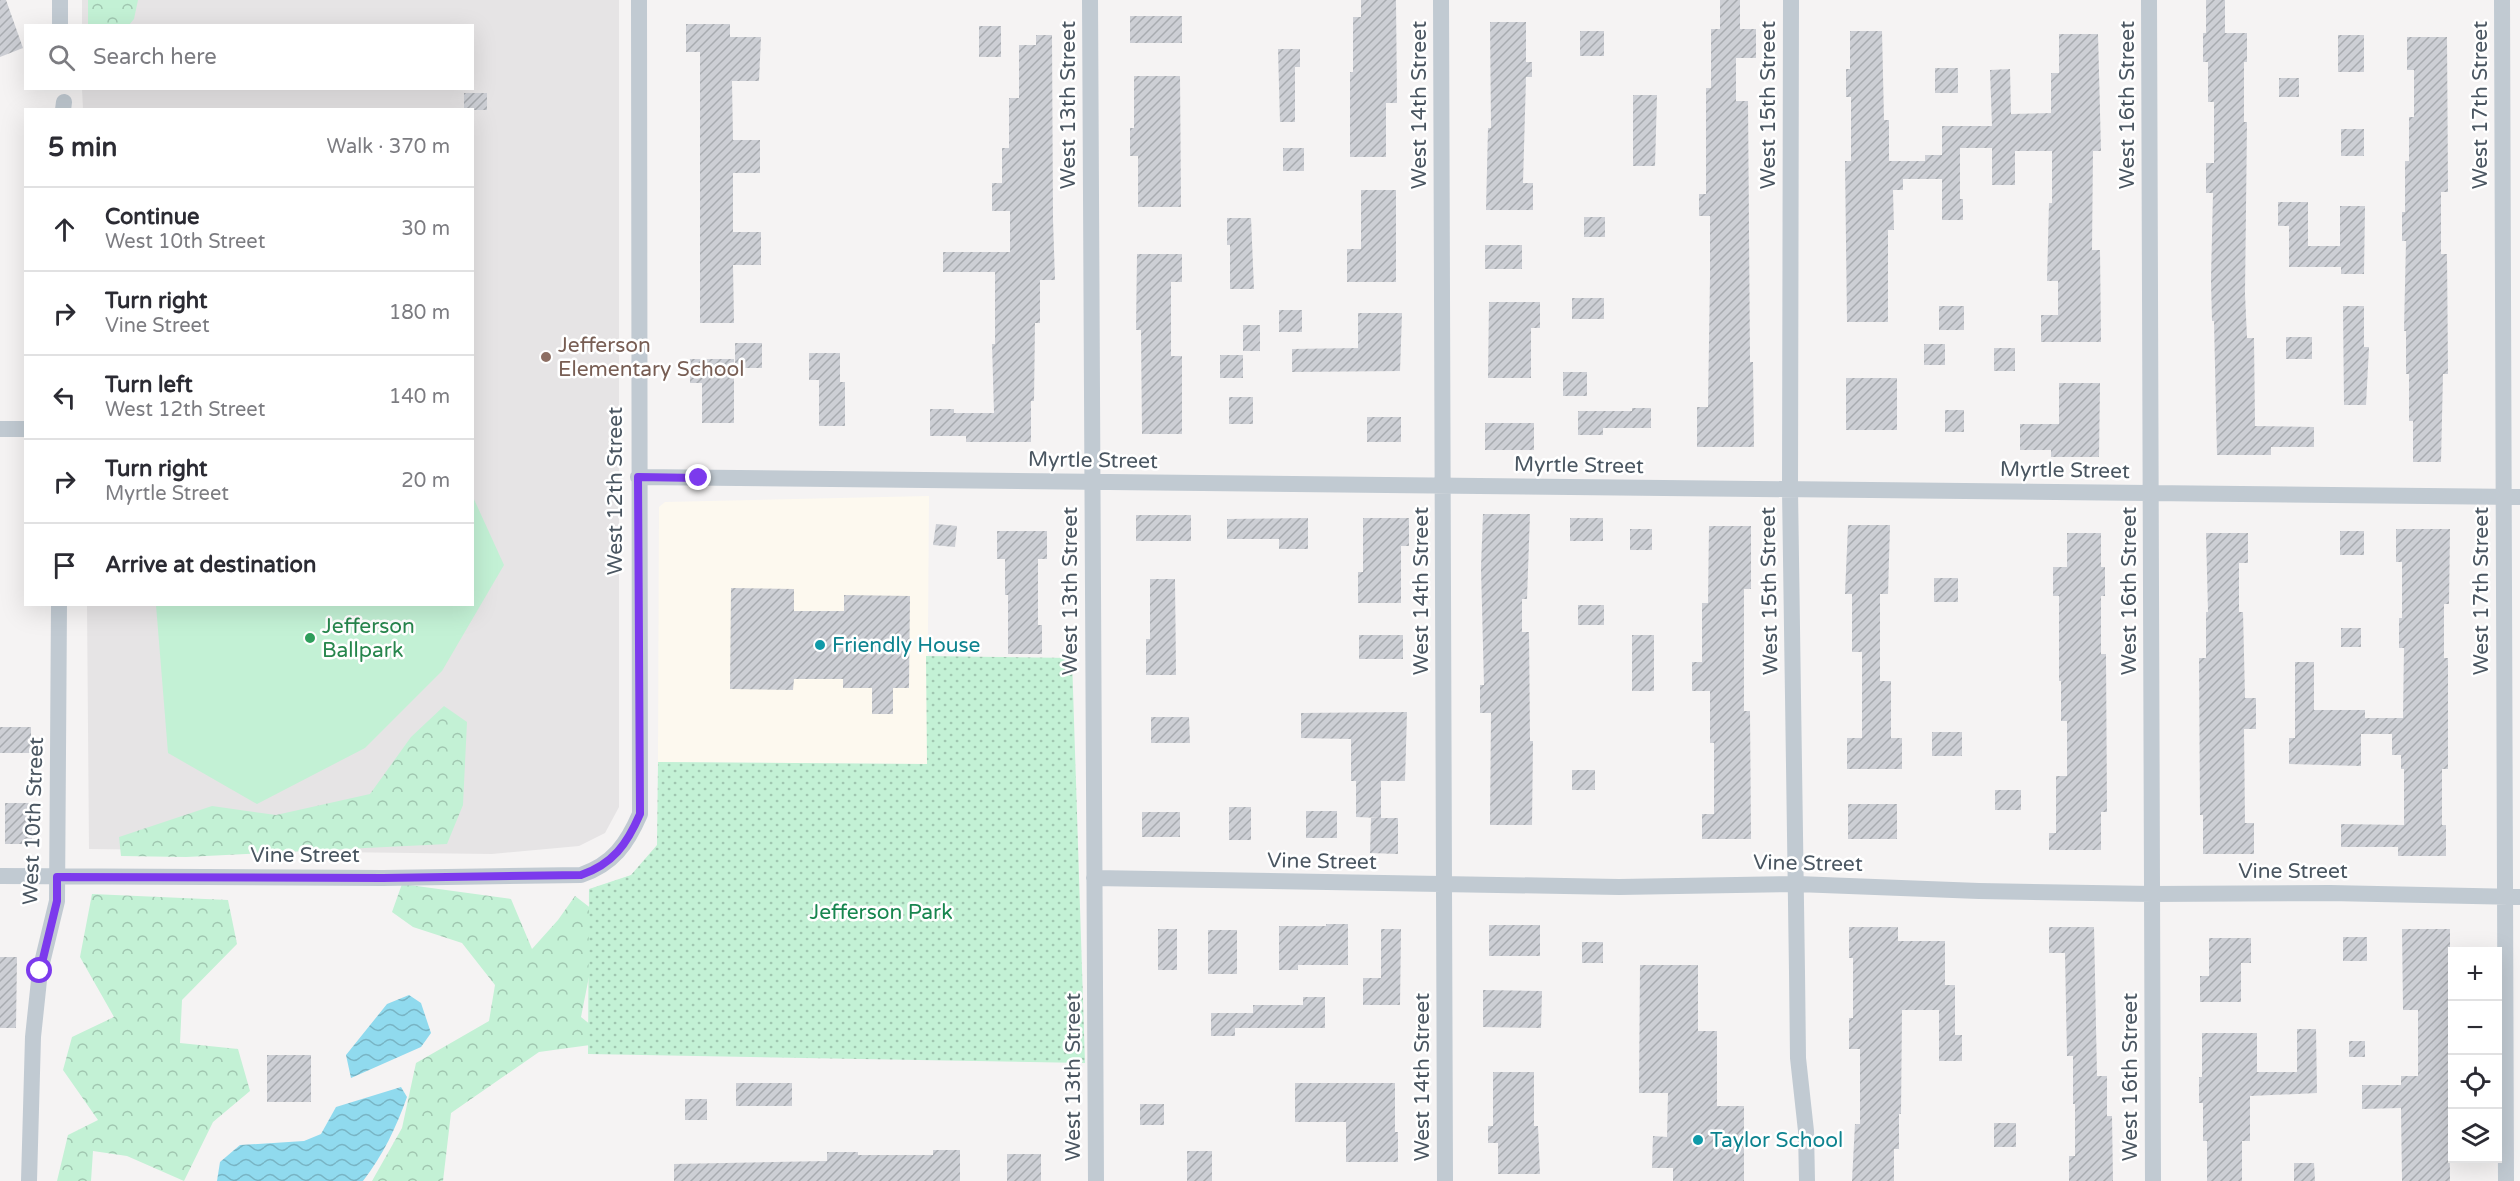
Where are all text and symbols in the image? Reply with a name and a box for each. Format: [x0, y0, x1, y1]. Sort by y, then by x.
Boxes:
street label: West 13th Street [1056, 21, 1081, 189]
street label: West 14th Street [1407, 21, 1432, 189]
street label: West 15th Street [1756, 21, 1781, 189]
street label: West 16th Street [2115, 21, 2140, 189]
street label: West 17th Street [2468, 21, 2493, 189]
search box [24, 24, 474, 90]
icon: search [45, 41, 78, 74]
text: Search here [93, 44, 217, 70]
text: 5 min [48, 132, 117, 163]
text: Walk · 370 m [327, 135, 450, 159]
text: Continue [105, 204, 200, 230]
icon: ahead [48, 213, 81, 246]
text: 30 m [401, 217, 450, 241]
text: West 10th Street [105, 230, 265, 254]
text: Turn right [105, 288, 207, 314]
icon: right [48, 297, 81, 330]
text: 180 m [389, 301, 450, 325]
text: Vine Street [105, 314, 210, 338]
place label: Jefferson Elementary School [558, 333, 745, 382]
marker: Jefferson Elementary School [539, 350, 553, 364]
text: Turn left [105, 372, 193, 398]
icon: left [48, 381, 81, 414]
text: 140 m [389, 385, 450, 409]
text: West 12th Street [105, 398, 265, 422]
street label: West 12th Street [603, 407, 628, 575]
street label: Myrtle Street [1028, 447, 1158, 474]
street label: Myrtle Street [1514, 452, 1644, 479]
text: Turn right [105, 456, 207, 482]
street label: Myrtle Street [2000, 457, 2130, 484]
route end [685, 464, 711, 490]
icon: right [48, 465, 81, 498]
text: 20 m [401, 469, 450, 493]
text: Myrtle Street [105, 482, 229, 506]
street label: West 13th Street [1058, 507, 1083, 675]
street label: West 14th Street [1409, 507, 1434, 675]
street label: West 15th Street [1756, 507, 1783, 675]
street label: West 16th Street [2117, 507, 2142, 675]
street label: West 17th Street [2469, 507, 2494, 675]
icon: arrive [48, 549, 81, 582]
text: Arrive at destination [105, 552, 316, 578]
place label: Jefferson Ballpark [322, 614, 415, 663]
marker: Jefferson Ballpark [303, 631, 317, 645]
place label: Friendly House [832, 633, 981, 658]
marker: Friendly House [813, 638, 827, 652]
street label: West 10th Street [18, 736, 49, 906]
street label: Vine Street [250, 843, 360, 868]
street label: Vine Street [1267, 848, 1377, 875]
street label: Vine Street [1753, 850, 1863, 877]
street label: Vine Street [2238, 859, 2348, 884]
park label: Jefferson Park [809, 900, 953, 925]
map controls [2448, 947, 2502, 1163]
button: + [2448, 947, 2502, 1001]
route start [26, 957, 52, 983]
street label: West 13th Street [1061, 993, 1086, 1161]
street label: West 14th Street [1410, 993, 1435, 1161]
street label: West 16th Street [2118, 993, 2143, 1161]
button: − [2448, 1001, 2502, 1055]
button: locate [2448, 1055, 2502, 1109]
button: layers [2448, 1109, 2502, 1163]
place label: Taylor School [1710, 1128, 1843, 1153]
marker: Taylor School [1691, 1133, 1705, 1147]

